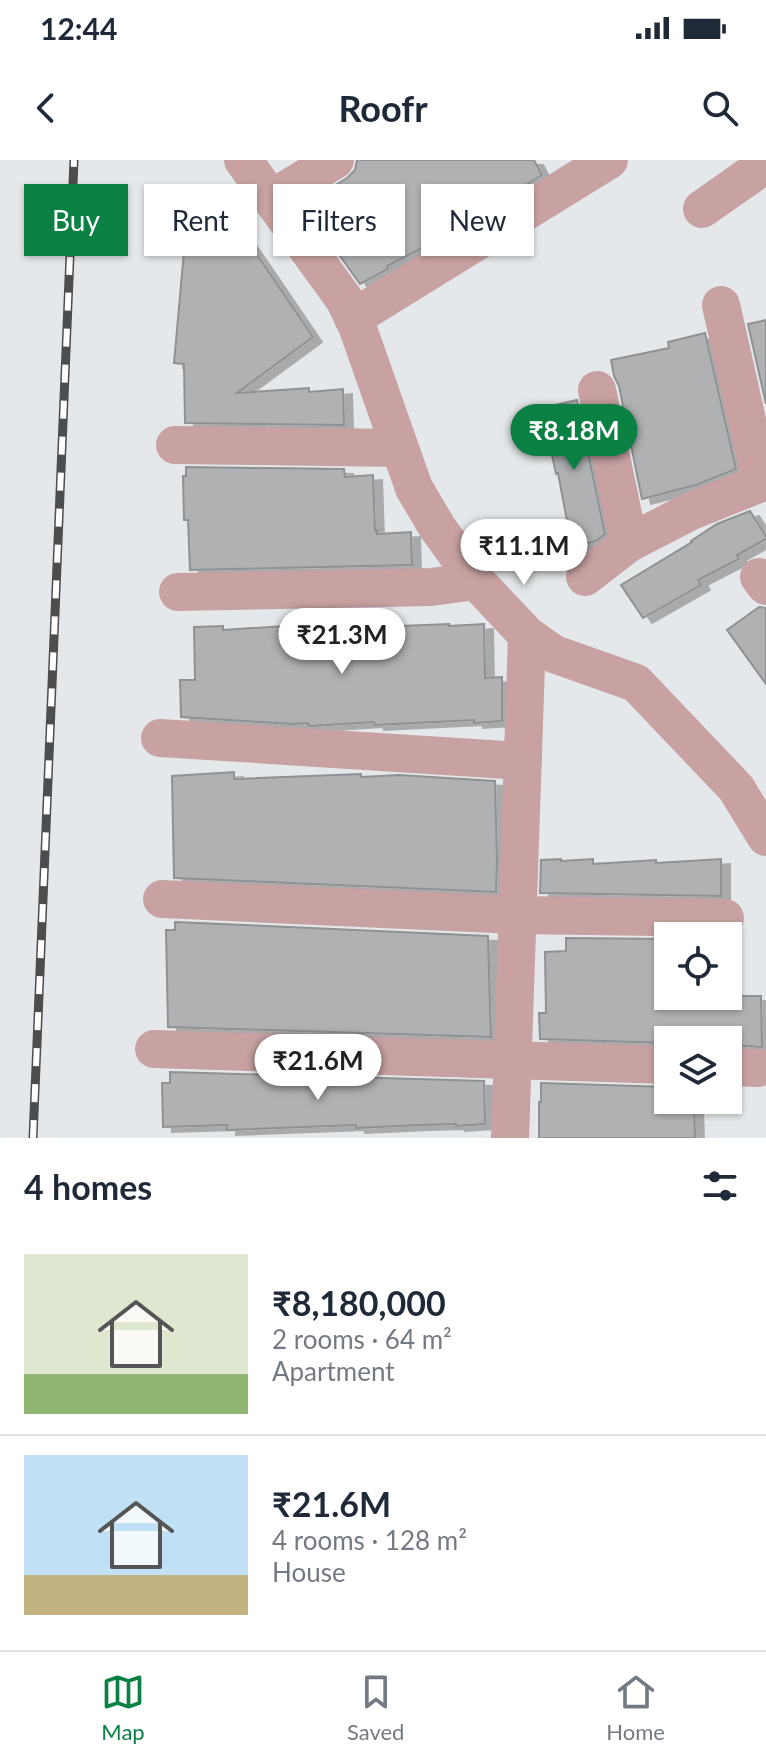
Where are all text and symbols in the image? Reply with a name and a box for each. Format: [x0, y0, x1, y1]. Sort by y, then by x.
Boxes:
text: 12:44 [40, 10, 117, 46]
icon: back [24, 86, 68, 130]
text: Roofr [338, 86, 428, 130]
icon: search [698, 86, 742, 130]
chip: Buy [24, 184, 128, 256]
chip: Rent [144, 184, 257, 256]
chip: Filters [273, 184, 405, 256]
chip: New [421, 184, 534, 256]
pin: ₹8.18M [509, 404, 639, 472]
text: ₹8.18M [528, 414, 620, 446]
pin: ₹11.1M [459, 519, 589, 587]
text: ₹11.1M [478, 529, 570, 561]
pin: ₹21.3M [277, 608, 407, 676]
text: ₹21.3M [296, 618, 388, 650]
map controls [654, 922, 742, 1114]
button: locate [654, 922, 742, 1010]
button: layers [654, 1026, 742, 1114]
pin: ₹21.6M [253, 1034, 383, 1102]
text: ₹21.6M [272, 1044, 364, 1076]
icon: filters [698, 1164, 742, 1208]
text: 4 homes [24, 1166, 152, 1207]
text: ₹8,180,000 [272, 1282, 446, 1323]
icon: home [88, 1286, 184, 1382]
text: 2 rooms · 64 m² [272, 1323, 452, 1355]
text: Apartment [272, 1355, 395, 1387]
text: ₹21.6M [272, 1483, 391, 1524]
icon: home [88, 1487, 184, 1583]
text: 4 rooms · 128 m² [272, 1524, 467, 1556]
text: House [272, 1556, 346, 1588]
tab: Map [101, 1670, 145, 1745]
tab: Saved [347, 1670, 404, 1745]
tab: Home [606, 1670, 665, 1745]

